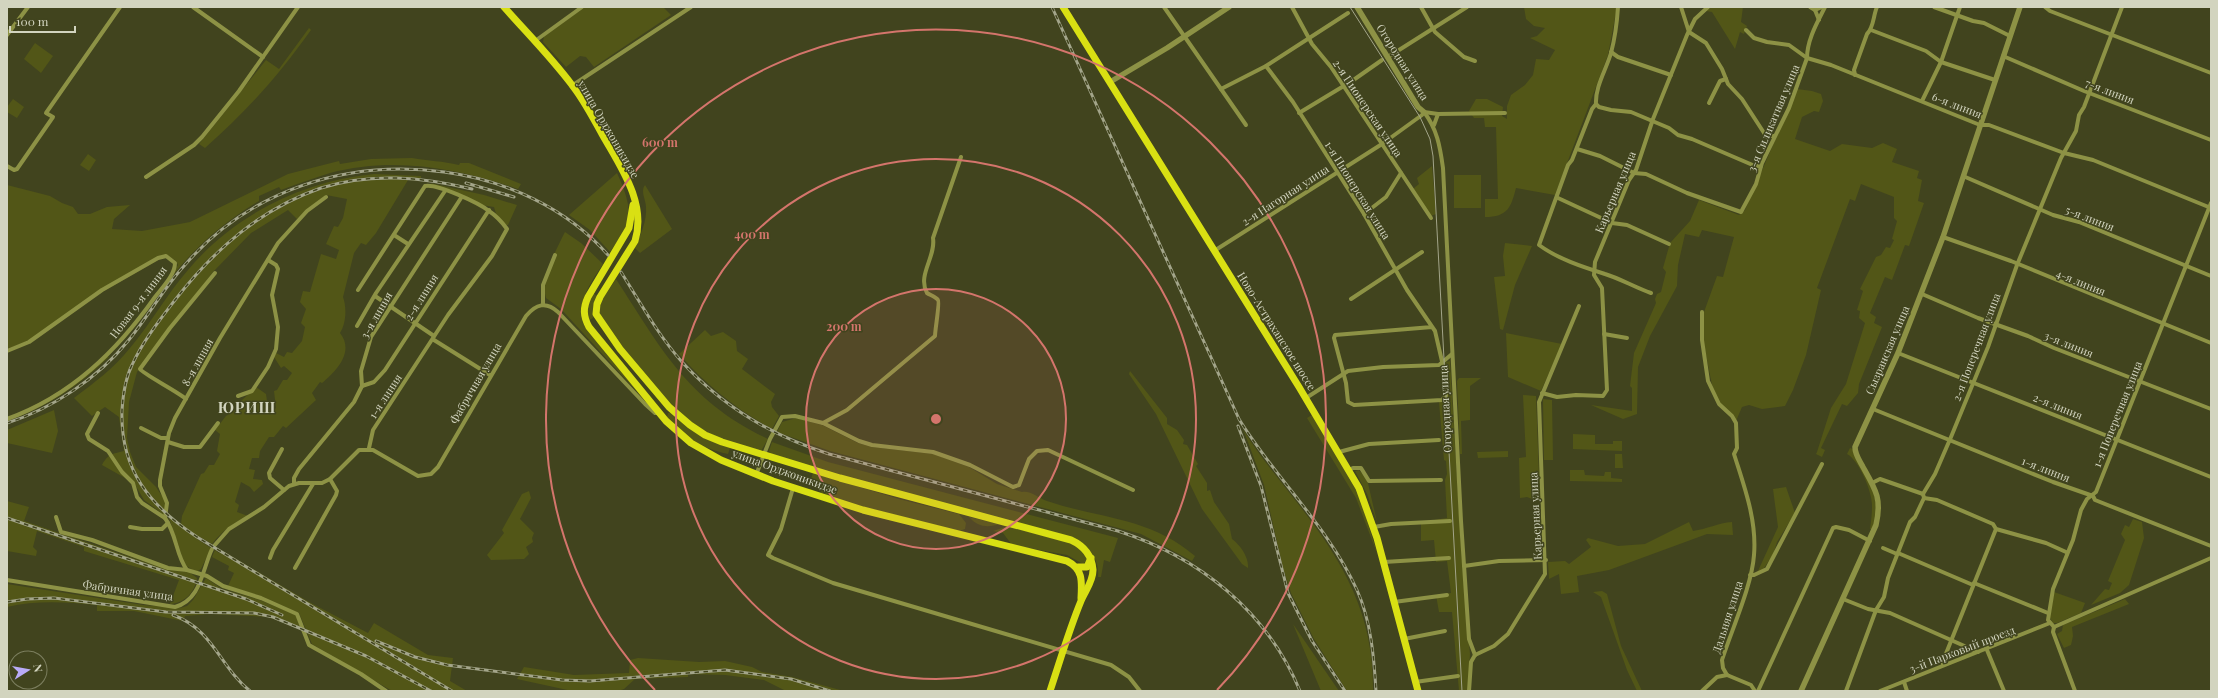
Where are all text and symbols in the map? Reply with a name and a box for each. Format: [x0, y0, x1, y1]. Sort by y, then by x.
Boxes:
scale bar [10, 8, 75, 34]
text: 100 m [16, 13, 49, 29]
street label: Огородная улица [1373, 21, 1433, 103]
street label: 2-я Пионерская улица [1330, 56, 1407, 160]
street label: 3-я Силикатная улица [1744, 62, 1803, 174]
street label: 7-я линия [2083, 75, 2137, 107]
street label: улица Орджоникидзе [574, 76, 643, 181]
street label: 6-я линия [1930, 89, 1984, 121]
text: 600 m [642, 134, 678, 150]
street label: 1-я Пионерская улица [1322, 138, 1395, 243]
street label: Карьерная улица [1591, 148, 1639, 235]
street label: 2-я Нагорная улица [1238, 161, 1332, 229]
street label: 5-я линия [2063, 202, 2117, 234]
text: 400 m [734, 226, 770, 242]
street label: Новая 9-я линия [106, 263, 170, 341]
street label: 4-я линия [2054, 265, 2108, 299]
street label: Ново-Астраханское шоссе [1234, 269, 1320, 393]
street label: 2-я линия [401, 271, 441, 323]
street label: 3-я линия [357, 289, 395, 341]
street label: 2-я Поперечная улица [1948, 290, 2004, 403]
street label: Сызранская улица [1862, 303, 1913, 397]
text: 200 m [826, 318, 862, 334]
street label: 3-я линия [2042, 327, 2096, 361]
street label: 8-я линия [178, 335, 216, 389]
street label: Фабричная улица [446, 339, 505, 426]
street label: 1-я Поперечная улица [2089, 358, 2145, 469]
street label: Огородная улица [1435, 364, 1455, 453]
street label: 1-я линия [365, 371, 405, 421]
street label: 2-я линия [2031, 389, 2085, 423]
district label: ЮРИШ [218, 397, 276, 417]
centre of rings [929, 412, 943, 426]
street label: улица Орджоникидзе [729, 445, 840, 497]
street label: 1-я линия [2020, 453, 2072, 485]
street label: Карьерная улица [1525, 471, 1545, 560]
street label: Фабричная улица [82, 576, 175, 604]
street label: Дальняя улица [1708, 578, 1746, 655]
street label: 3-й Парковый проезд [1907, 622, 2017, 676]
north arrow [8, 650, 48, 690]
text: N [30, 663, 46, 673]

